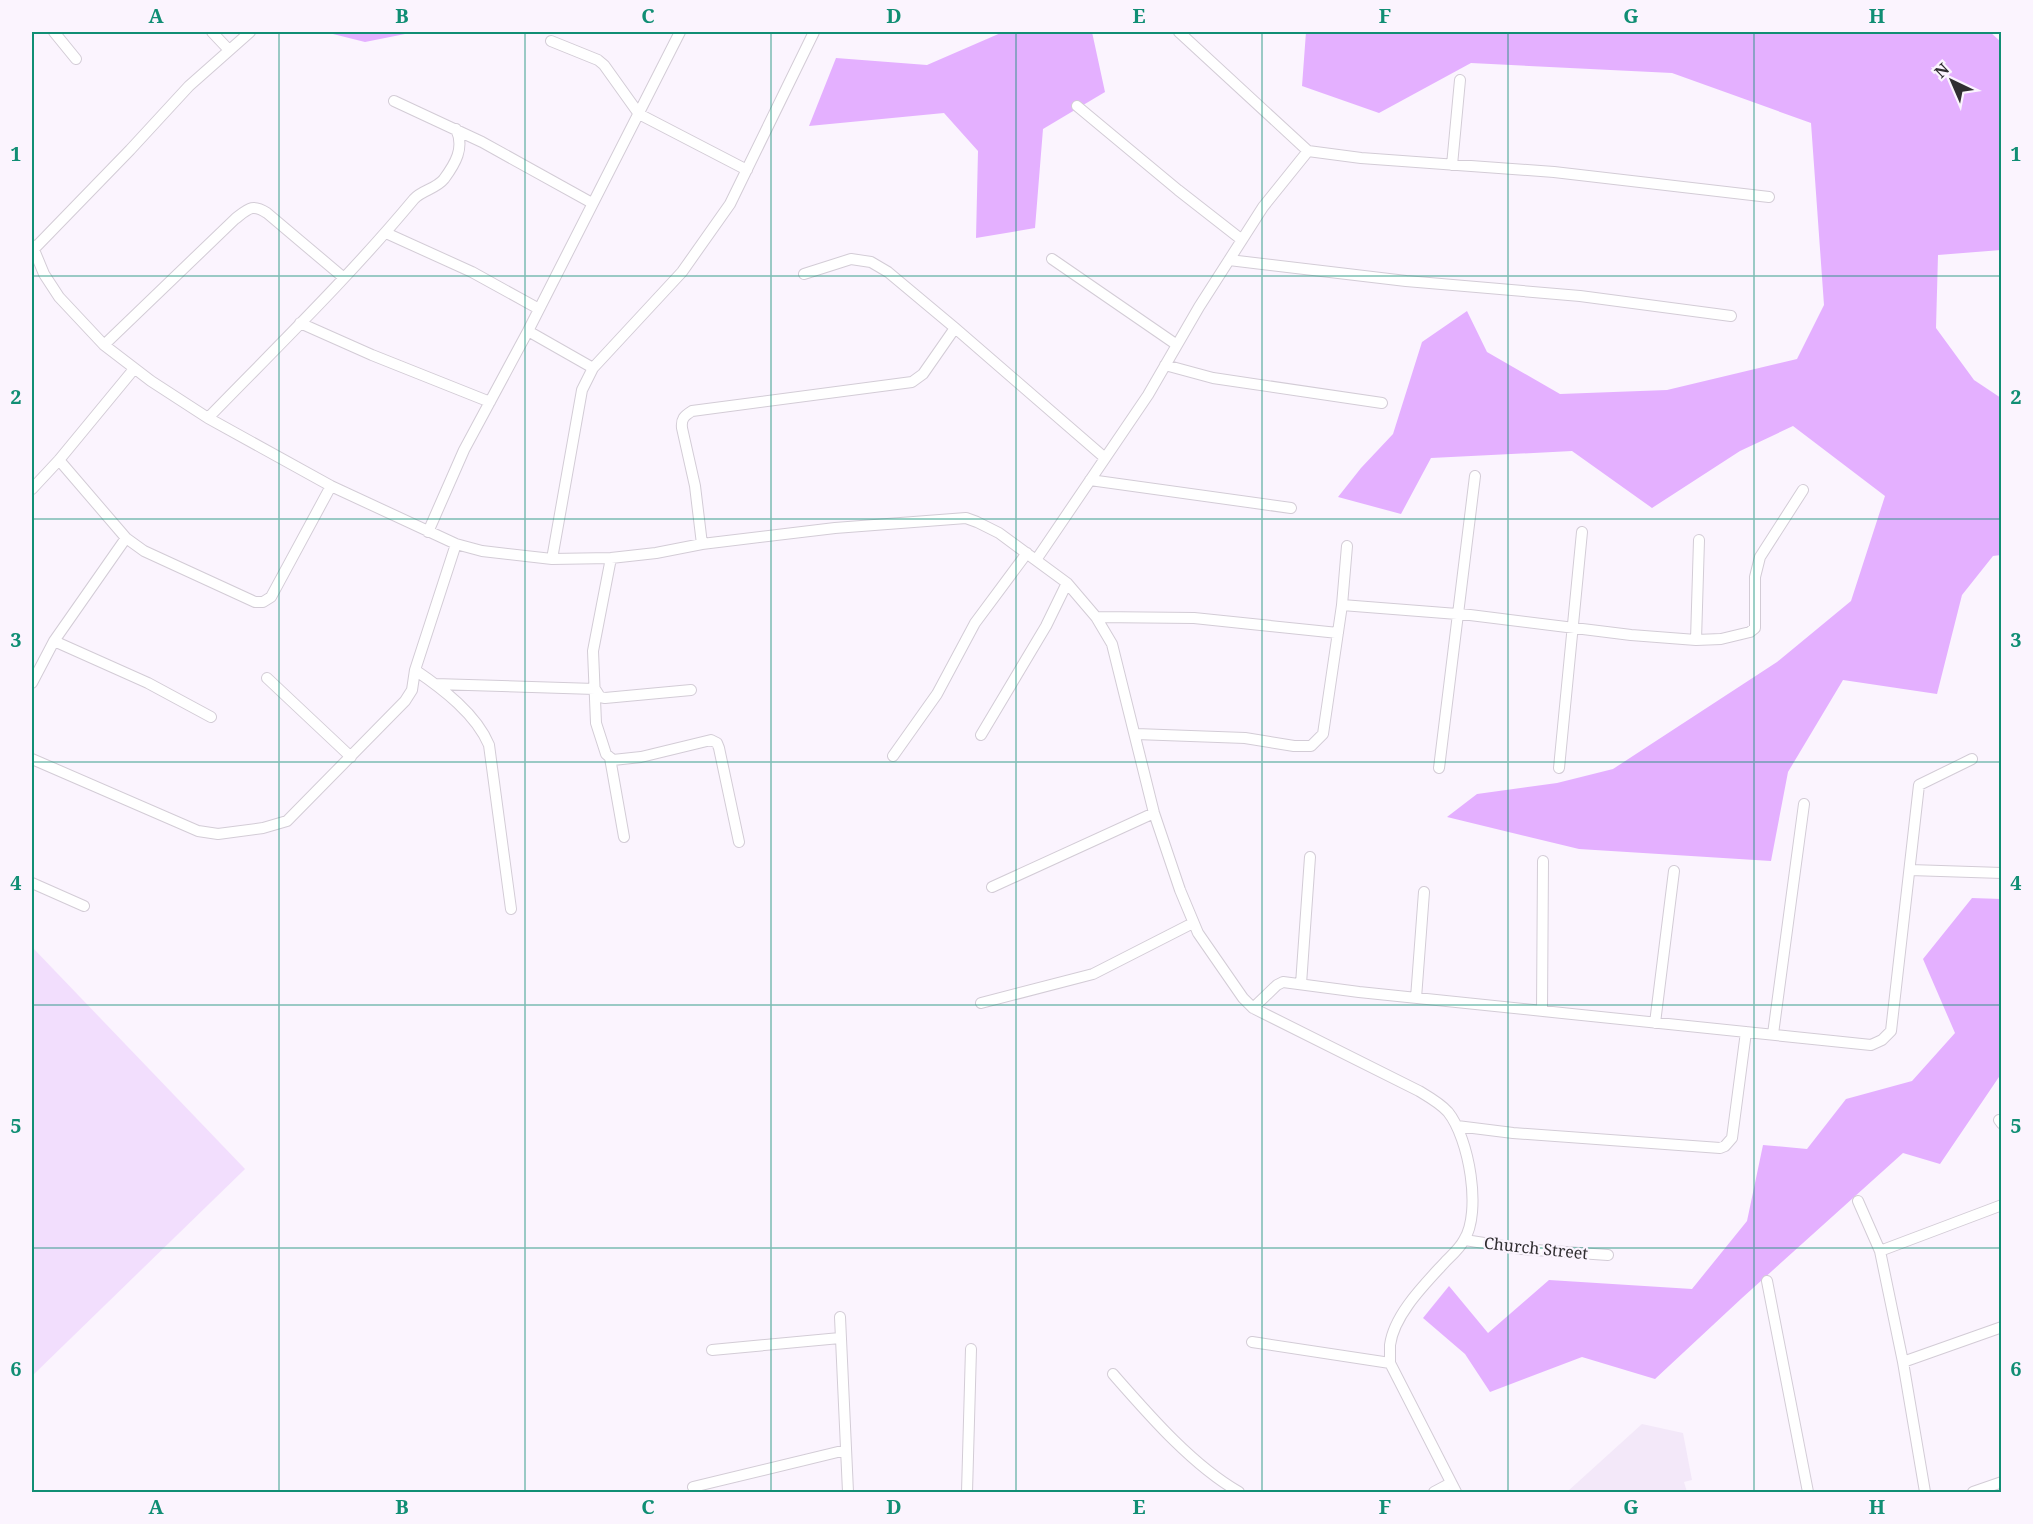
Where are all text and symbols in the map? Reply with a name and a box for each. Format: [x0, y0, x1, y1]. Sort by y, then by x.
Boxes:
text: A [148, 2, 164, 29]
text: B [395, 2, 409, 29]
text: C [641, 2, 655, 29]
text: D [886, 2, 902, 29]
text: E [1132, 2, 1146, 29]
text: F [1379, 2, 1391, 29]
text: G [1623, 2, 1639, 29]
text: H [1869, 2, 1885, 29]
north arrow [1922, 51, 1982, 111]
text: N [1929, 58, 1954, 83]
text: 1 [10, 140, 22, 167]
text: 1 [2010, 140, 2022, 167]
text: 2 [10, 383, 22, 410]
text: 2 [2010, 383, 2022, 410]
text: 3 [10, 626, 22, 653]
text: 3 [2010, 626, 2022, 653]
text: 4 [10, 869, 22, 896]
text: 4 [2010, 869, 2022, 896]
text: 5 [10, 1112, 22, 1139]
text: 5 [2010, 1112, 2022, 1139]
street label: Church Street [1483, 1232, 1589, 1264]
text: 6 [10, 1355, 22, 1382]
text: 6 [2010, 1355, 2022, 1382]
text: A [148, 1493, 164, 1520]
text: B [395, 1493, 409, 1520]
text: C [641, 1493, 655, 1520]
text: D [886, 1493, 902, 1520]
text: E [1132, 1493, 1146, 1520]
text: F [1379, 1493, 1391, 1520]
text: G [1623, 1493, 1639, 1520]
text: H [1869, 1493, 1885, 1520]

